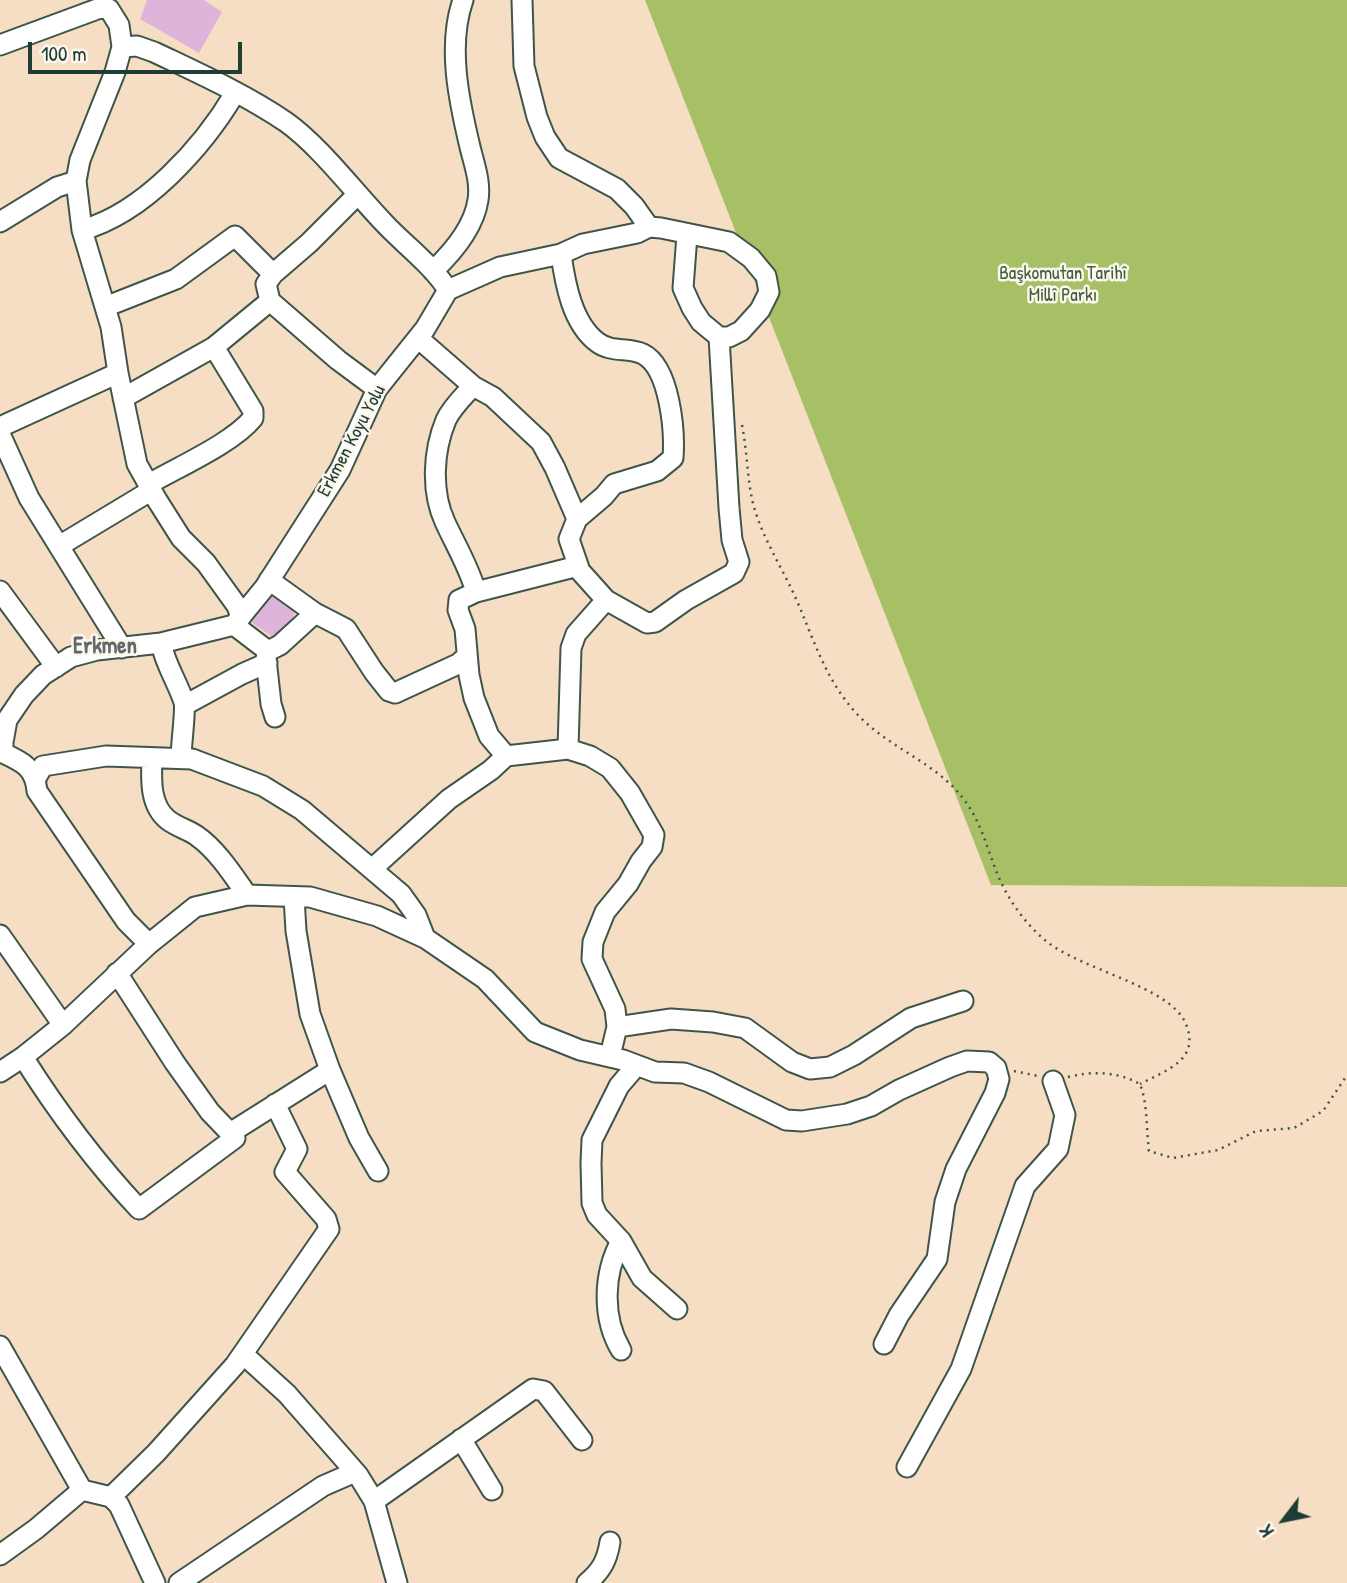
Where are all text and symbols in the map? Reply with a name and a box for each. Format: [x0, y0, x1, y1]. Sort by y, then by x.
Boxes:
scale bar [32, 28, 245, 72]
text: 100 m [41, 39, 87, 68]
park label: Başkomutan Tarihî Millî Parkı [999, 263, 1127, 307]
street label: Erkmen Koyu Yolu [313, 381, 391, 501]
district label: Erkmen [73, 633, 137, 661]
north arrow [1249, 1485, 1319, 1555]
text: K [1253, 1520, 1280, 1542]

